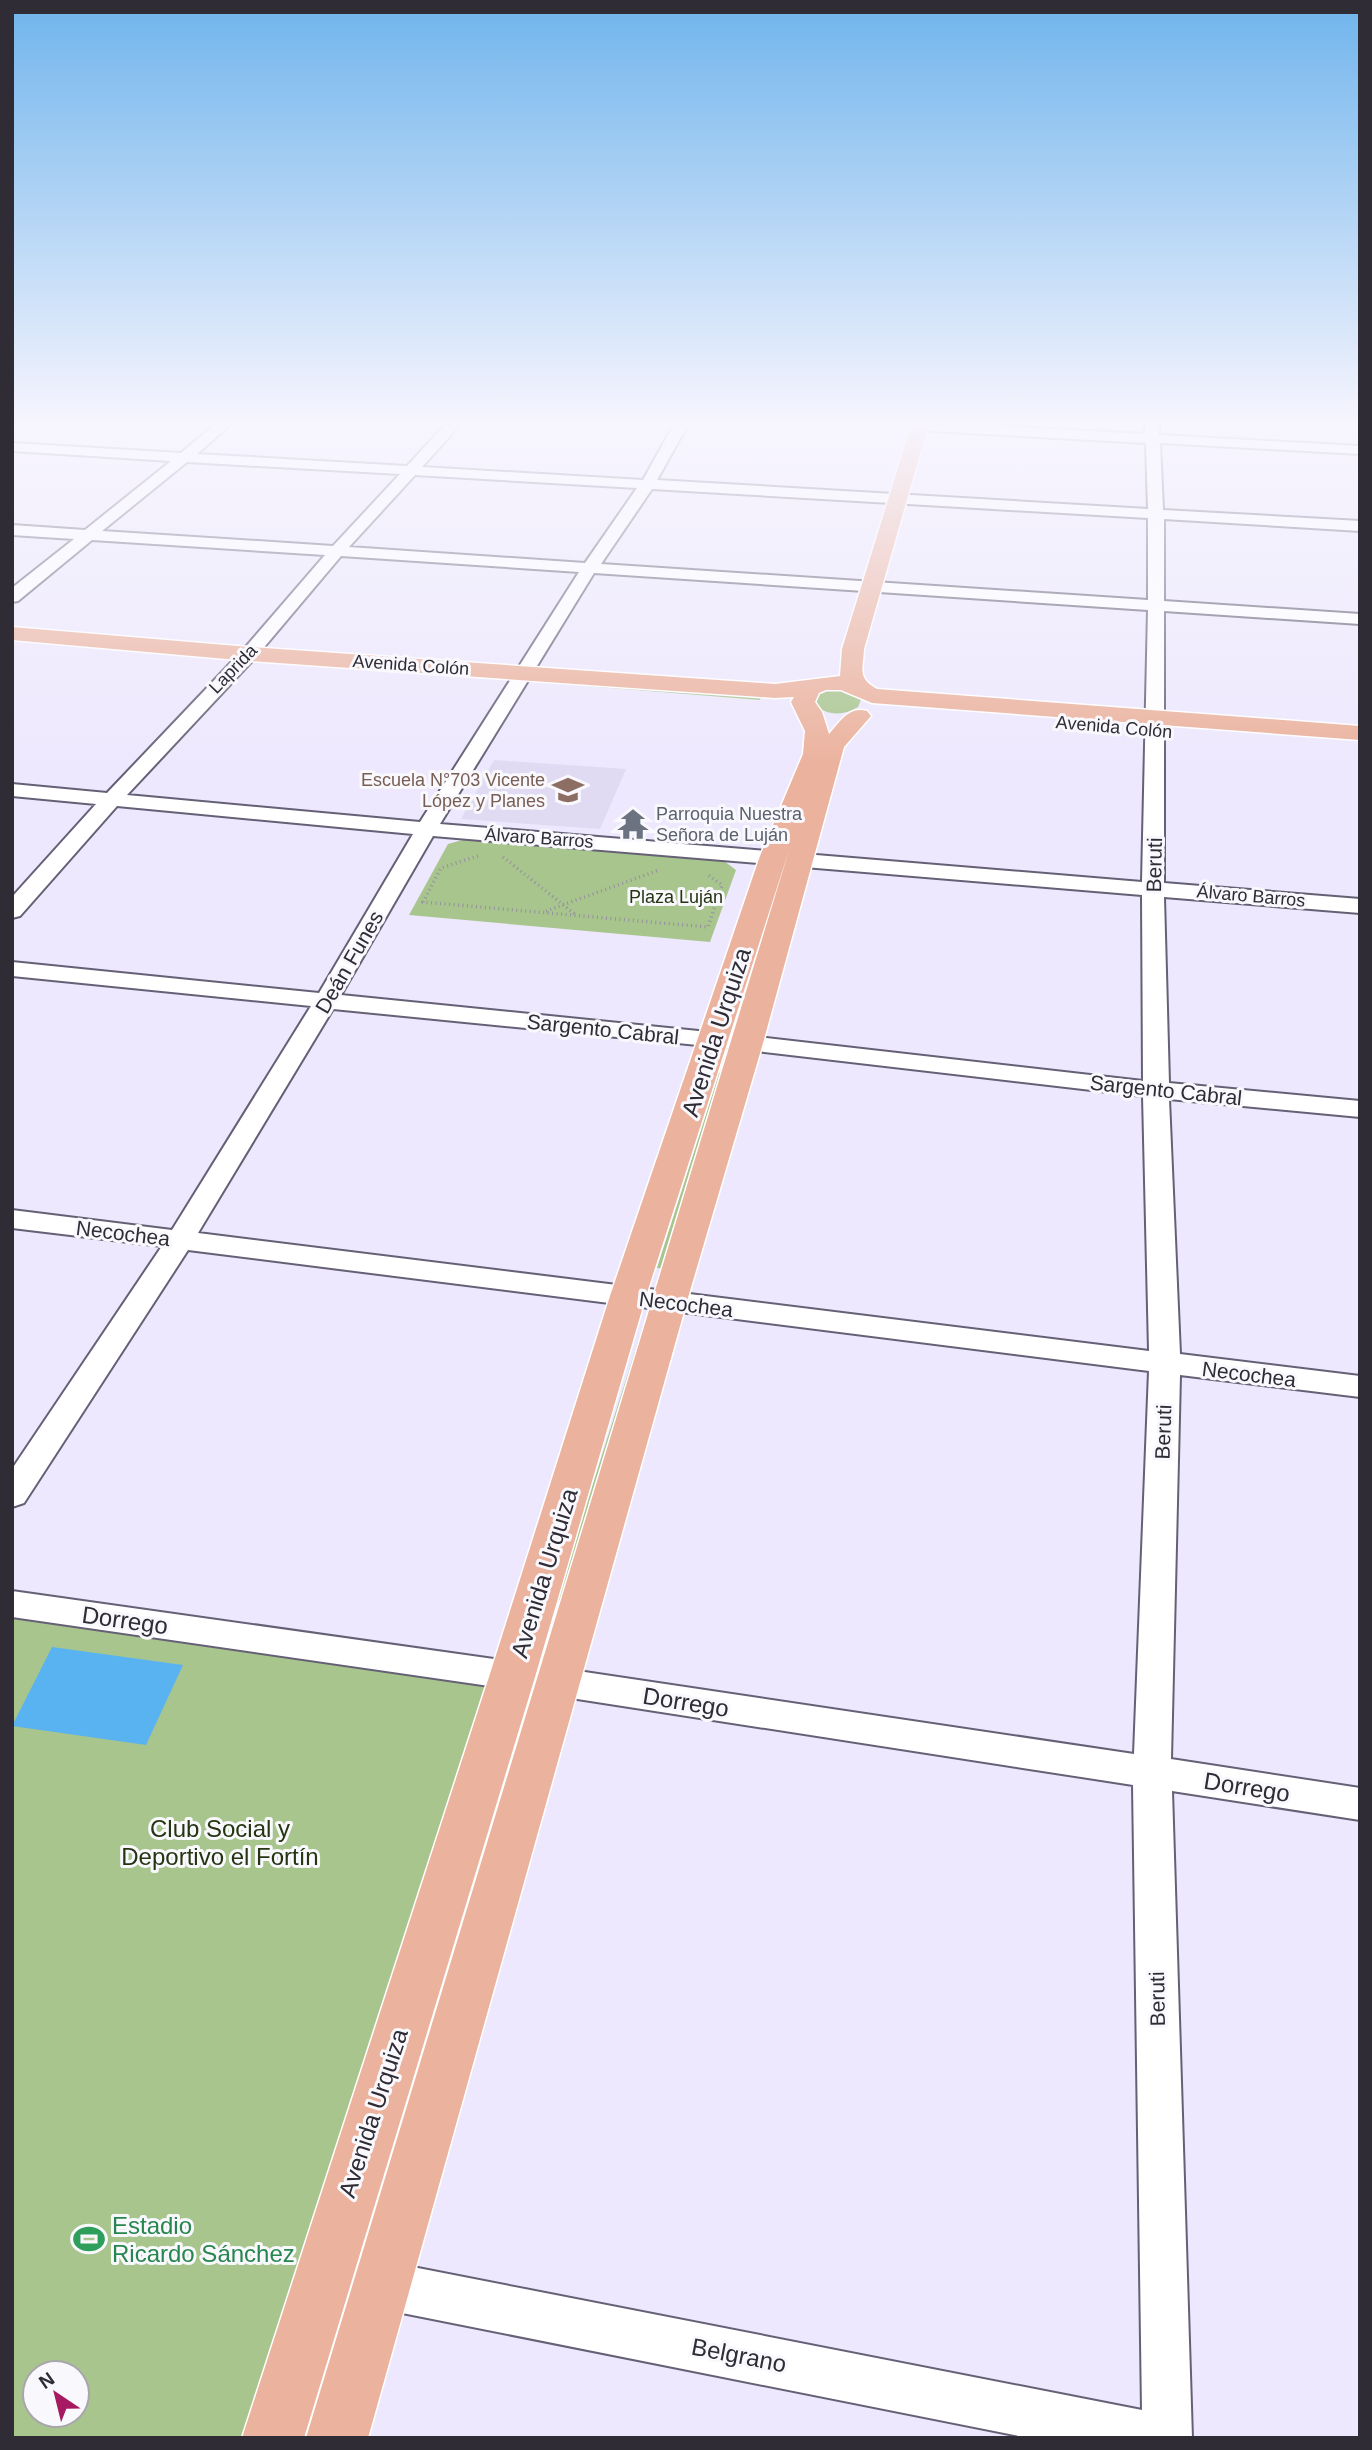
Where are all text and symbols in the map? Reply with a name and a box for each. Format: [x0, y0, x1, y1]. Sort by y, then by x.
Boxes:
street label: Laprida [205, 640, 262, 698]
street label: Avenida Colón [352, 651, 470, 679]
street label: Avenida Colón [1055, 712, 1173, 742]
place label: Escuela N°703 Vicente López y Planes [361, 770, 545, 811]
school or university icon: Escuela N°703 Vicente López y Planes [551, 773, 585, 807]
place label: Parroquia Nuestra Señora de Luján [656, 804, 803, 845]
temple icon: Parroquia Nuestra Señora de Luján [616, 807, 650, 841]
street label: Álvaro Barros [484, 824, 594, 852]
street label: Beruti [1142, 837, 1166, 893]
street label: Álvaro Barros [1196, 881, 1306, 911]
park label: Plaza Luján [629, 887, 723, 907]
street label: Deán Funes [310, 907, 388, 1017]
street label: Avenida Urquiza [676, 944, 756, 1120]
street label: Sargento Cabral [526, 1010, 680, 1048]
street label: Sargento Cabral [1089, 1071, 1243, 1109]
street label: Necochea [75, 1216, 172, 1250]
street label: Necochea [638, 1287, 735, 1321]
street label: Necochea [1201, 1357, 1298, 1391]
street label: Beruti [1151, 1404, 1175, 1460]
street label: Avenida Urquiza [505, 1484, 583, 1661]
street label: Dorrego [80, 1601, 170, 1639]
street label: Dorrego [641, 1682, 731, 1722]
street label: Dorrego [1202, 1767, 1292, 1807]
park label: Club Social y Deportivo el Fortín [121, 1815, 319, 1870]
street label: Beruti [1145, 1971, 1169, 2027]
street label: Avenida Urquiza [333, 2025, 413, 2201]
place label: Estadio Ricardo Sánchez [112, 2212, 295, 2267]
sports icon: Estadio Ricardo Sánchez [72, 2222, 106, 2256]
street label: Belgrano [689, 2333, 789, 2377]
north arrow [21, 2359, 91, 2429]
text: N [35, 2368, 58, 2393]

